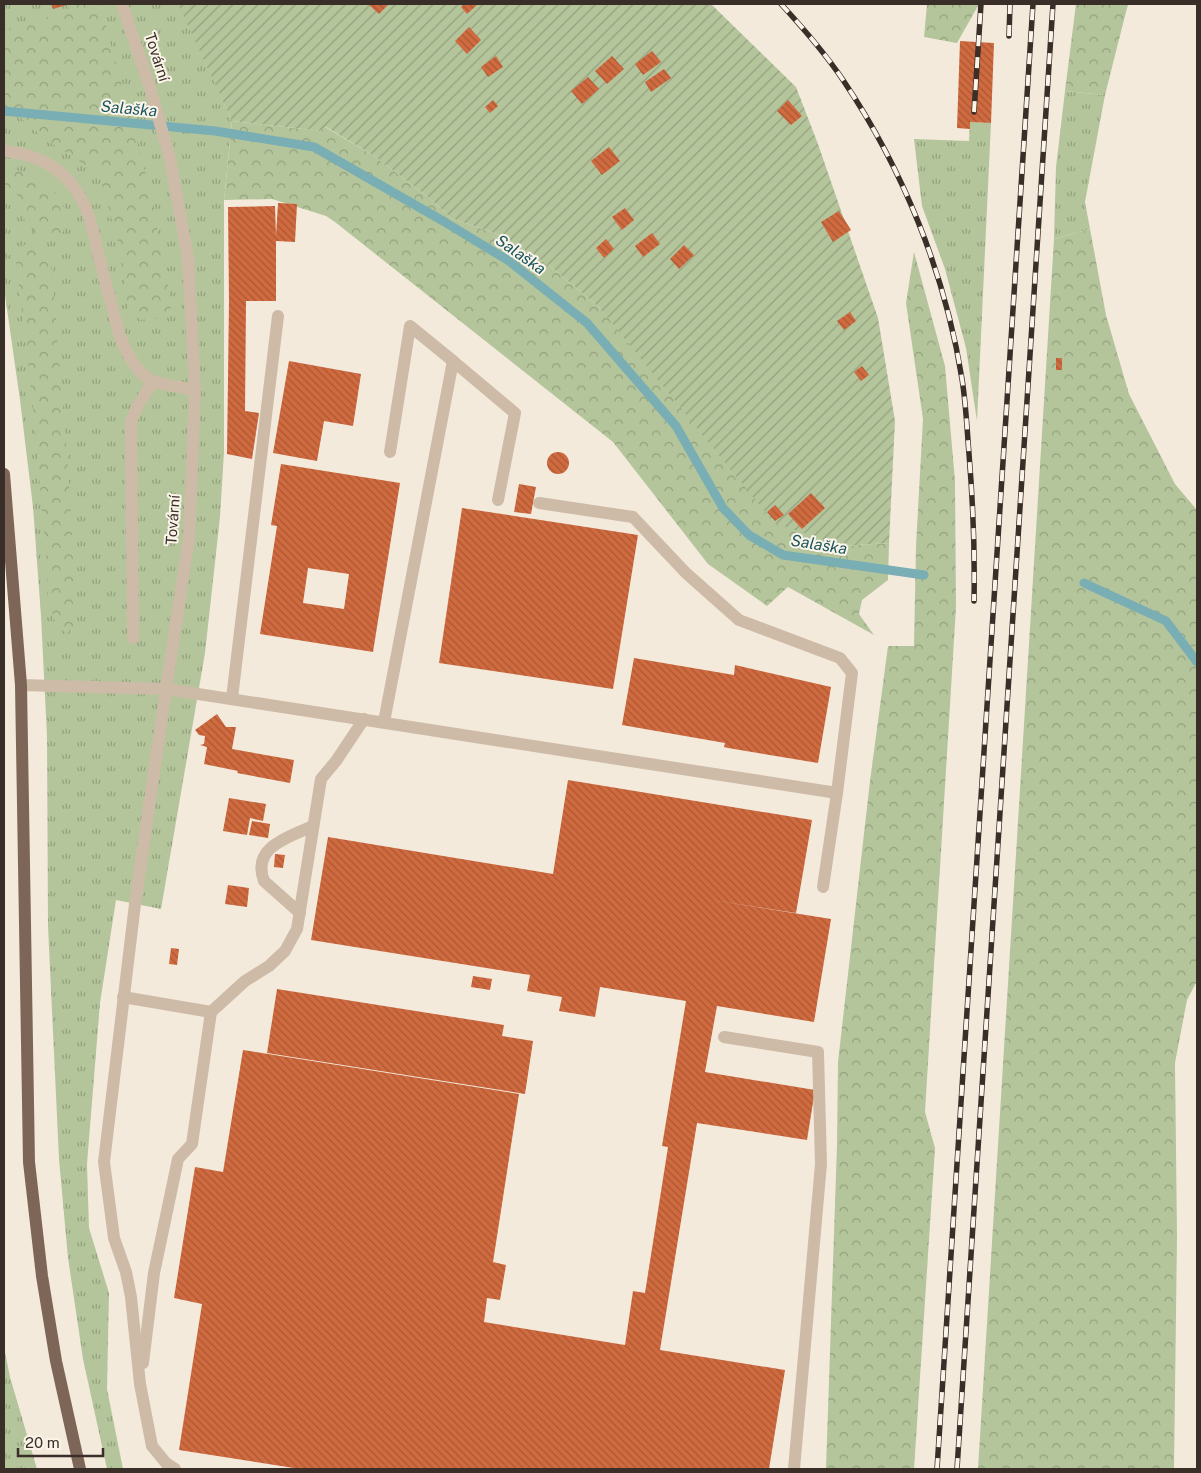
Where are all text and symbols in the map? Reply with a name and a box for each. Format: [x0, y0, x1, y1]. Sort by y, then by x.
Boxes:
street label: Tovární [142, 30, 173, 84]
water label: Salaška [100, 97, 158, 120]
water label: Salaška [492, 230, 549, 278]
street label: Tovární [162, 494, 183, 546]
water label: Salaška [789, 531, 848, 558]
scale bar [18, 1426, 102, 1458]
text: 20 m [25, 1434, 60, 1451]

